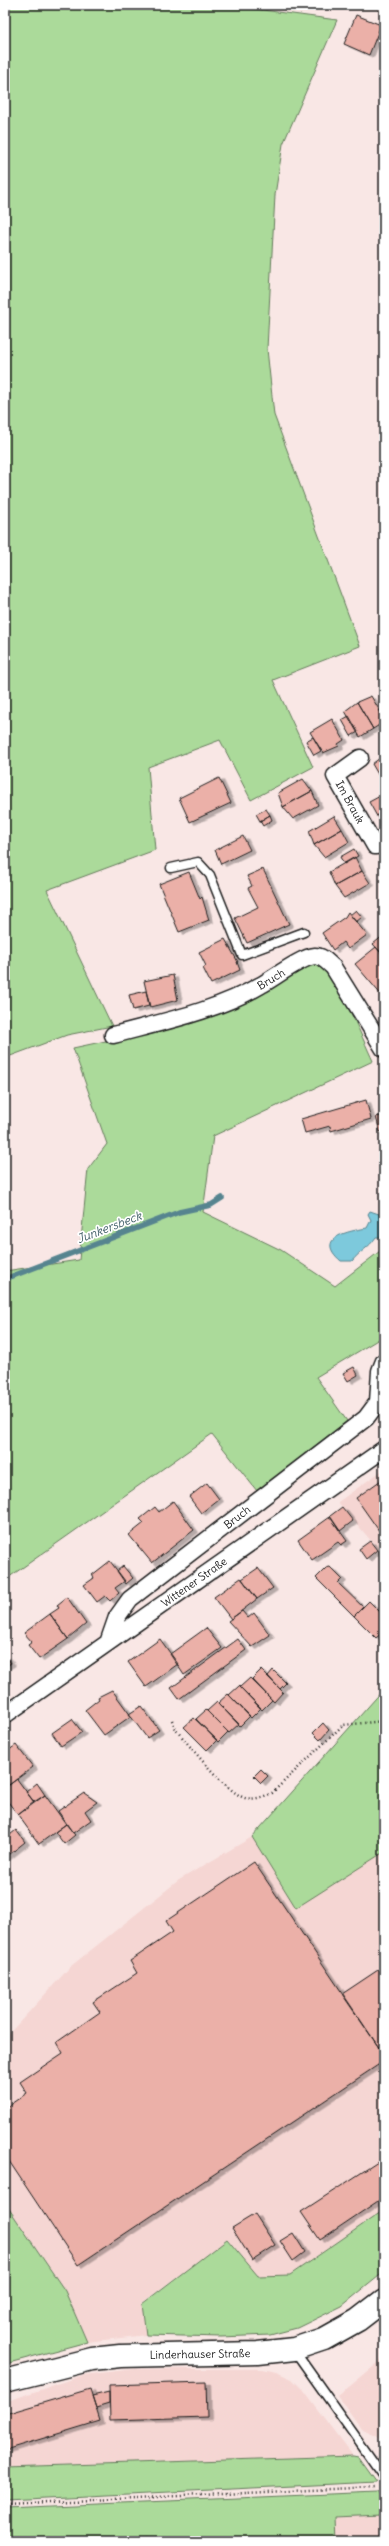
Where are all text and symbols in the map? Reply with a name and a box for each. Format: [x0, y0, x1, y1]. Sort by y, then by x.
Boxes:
street label: Im Brauk [333, 778, 368, 826]
street label: Bruch [255, 965, 287, 993]
water label: Junkersbeck [74, 1207, 144, 1246]
street label: Bruch [221, 1502, 253, 1532]
street label: Wittener Straße [158, 1554, 230, 1610]
street label: Linderhauser Straße [149, 2346, 251, 2362]

